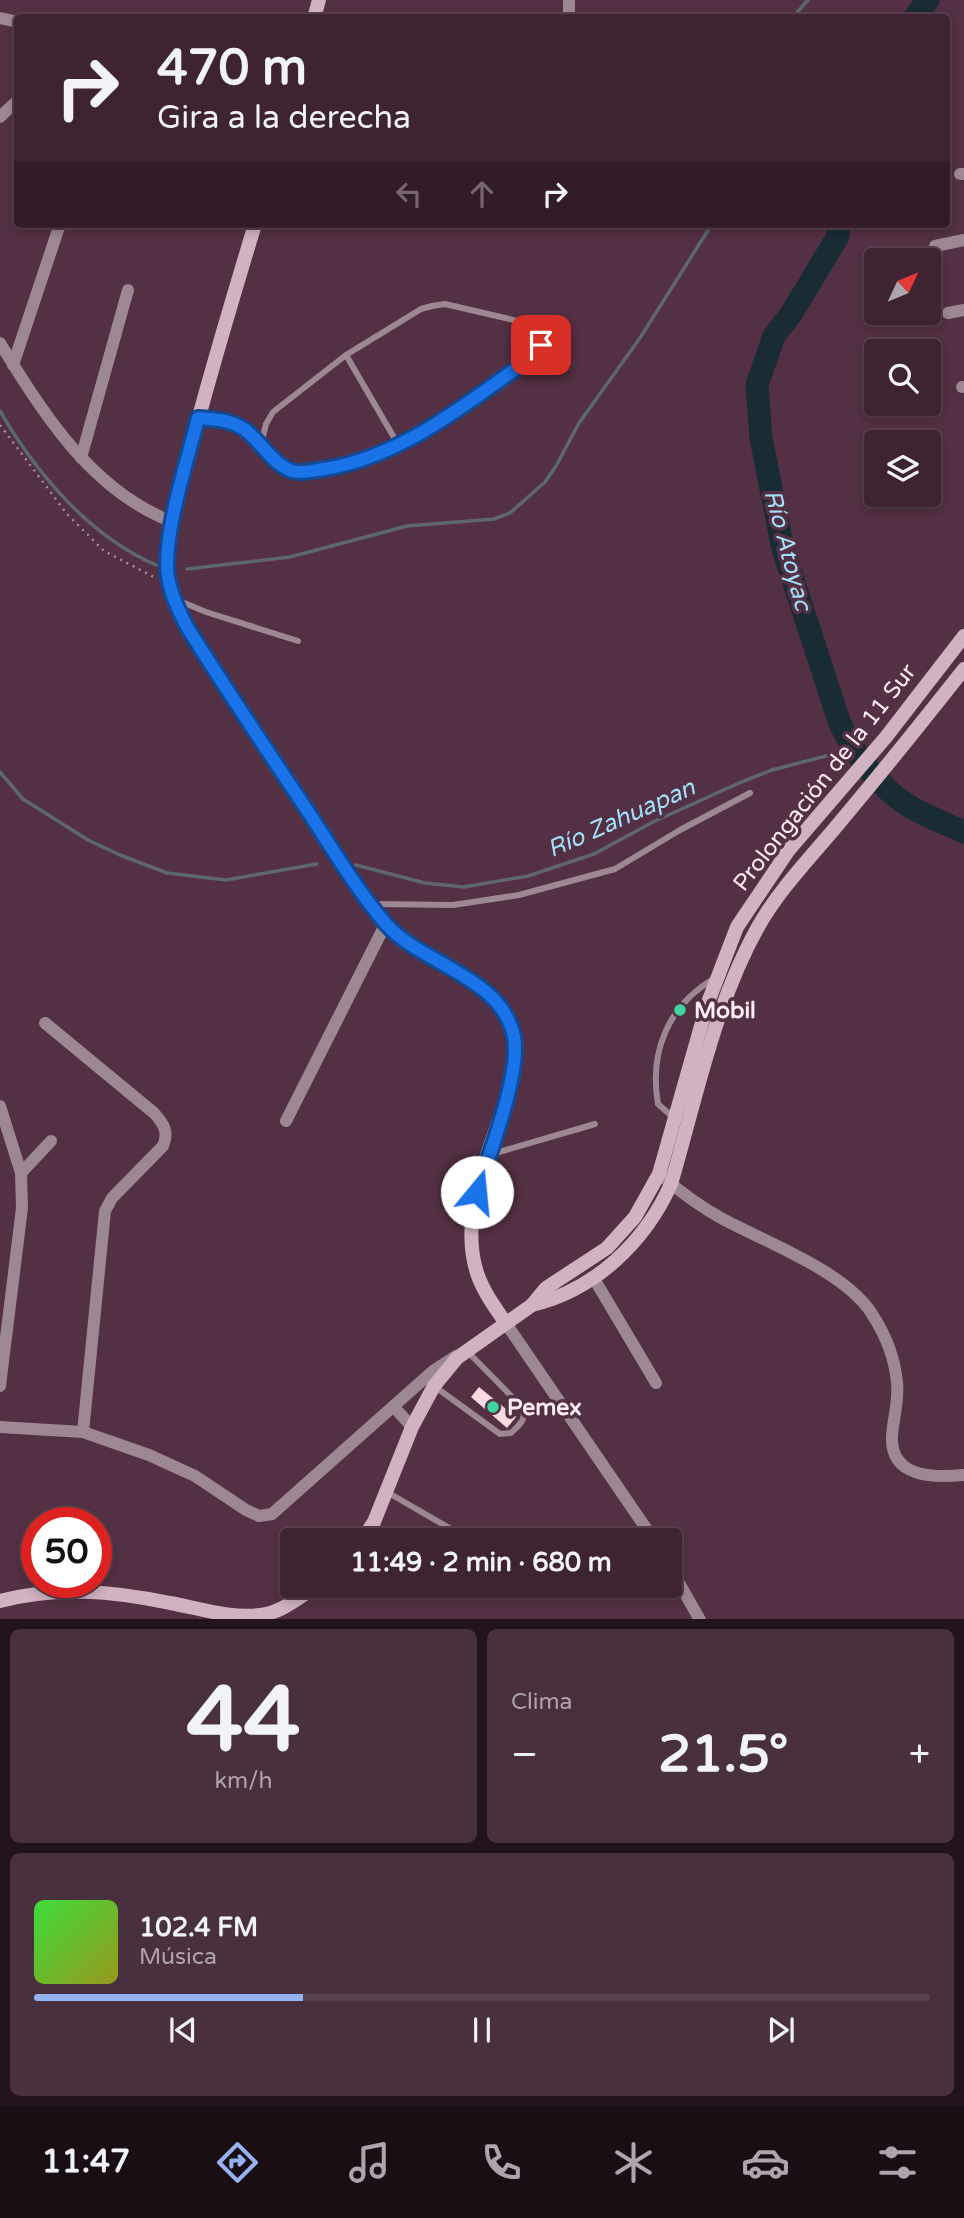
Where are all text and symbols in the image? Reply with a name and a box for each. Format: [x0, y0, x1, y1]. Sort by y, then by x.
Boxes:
text: 470 m [157, 39, 307, 98]
icon: right [42, 42, 133, 133]
text: Gira a la derecha [157, 99, 411, 137]
icon: left [390, 175, 428, 213]
icon: ahead [463, 175, 501, 213]
icon: right [536, 175, 574, 213]
north arrow [864, 248, 942, 326]
map controls [864, 248, 941, 507]
pin [511, 315, 571, 375]
icon: arrive [522, 326, 560, 364]
button: search [864, 339, 941, 416]
button: layers [864, 430, 941, 507]
water label: Río Atoyac [758, 487, 818, 616]
street label: Prolongación de la 11 Sur [727, 658, 922, 897]
water label: Río Zahuapan [543, 772, 701, 864]
place label: Mobil [694, 997, 756, 1025]
marker: Mobil [672, 1002, 688, 1018]
position arrow [440, 1155, 514, 1229]
place label: Pemex [507, 1394, 582, 1422]
marker: Pemex [485, 1399, 501, 1415]
speed limit sign: 50 [21, 1507, 112, 1598]
text: 11:49 · 2 min · 680 m [350, 1547, 612, 1578]
text: 44 [186, 1666, 301, 1776]
text: Clima [511, 1688, 572, 1716]
text: 21.5° [658, 1723, 788, 1786]
text: − [511, 1732, 538, 1778]
text: + [909, 1732, 930, 1778]
text: km/h [215, 1767, 272, 1795]
text: 102.4 FM [139, 1912, 258, 1943]
text: Música [139, 1943, 217, 1971]
icon: previous [164, 2011, 202, 2049]
icon: pause [463, 2011, 501, 2049]
icon: next [762, 2011, 800, 2049]
icon: directions [213, 2138, 262, 2187]
icon: music [345, 2138, 394, 2187]
icon: phone [477, 2138, 526, 2187]
icon: climate [609, 2138, 658, 2187]
icon: car [741, 2138, 790, 2187]
icon: filters [873, 2138, 922, 2187]
text: 11:47 [42, 2143, 130, 2181]

